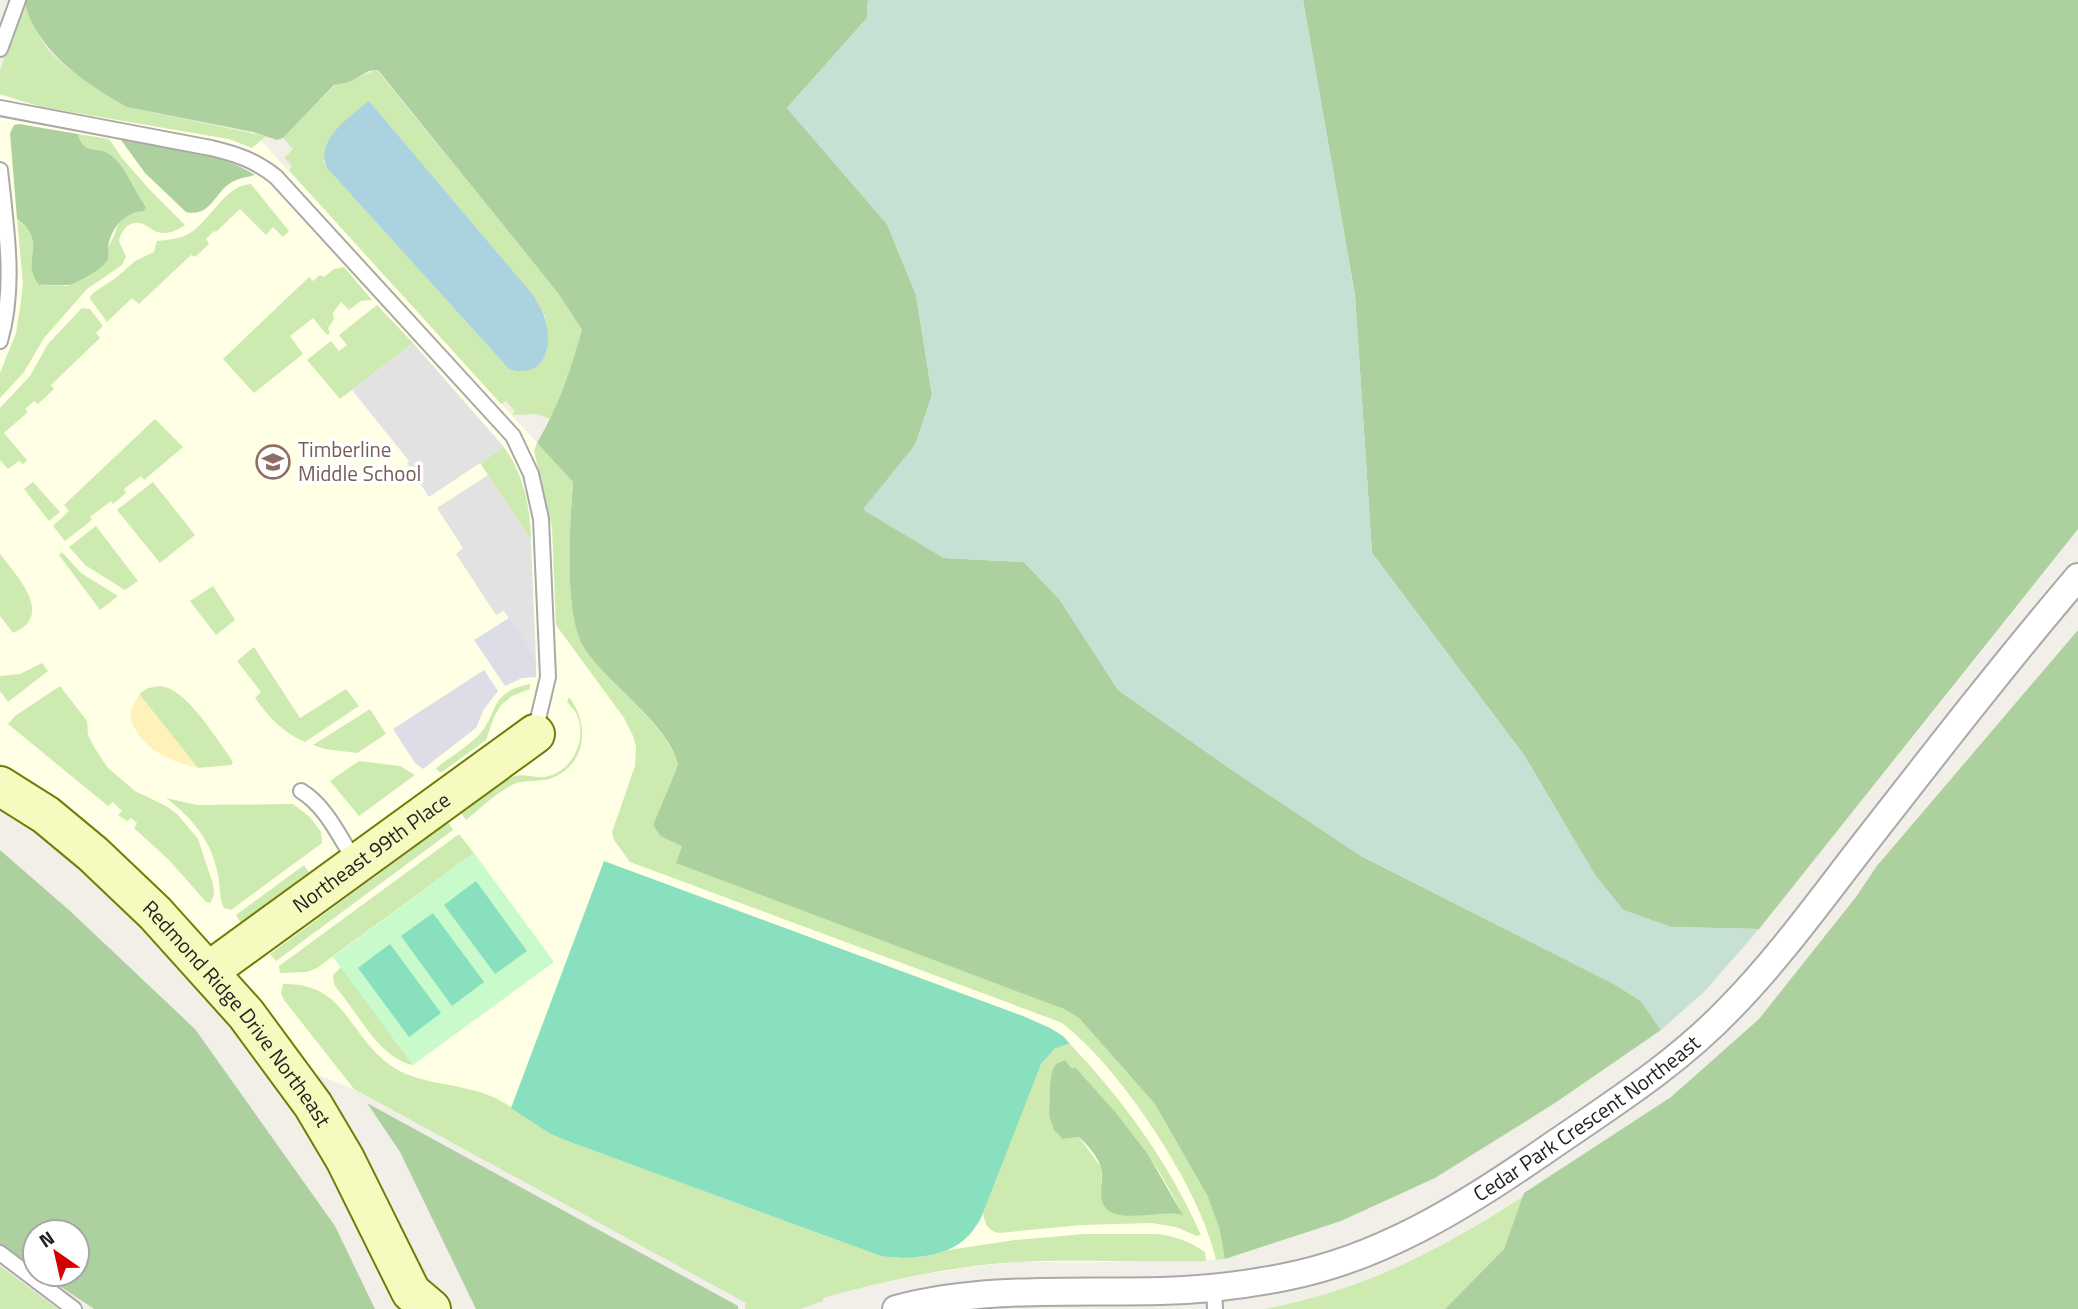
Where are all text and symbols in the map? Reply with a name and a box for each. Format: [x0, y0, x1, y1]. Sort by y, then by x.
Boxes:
place label: Timberline Middle School [298, 433, 421, 489]
school or university icon: Timberline Middle School [254, 443, 292, 481]
street label: Northeast 99th Place [285, 784, 457, 920]
street label: Redmond Ridge Drive Northeast [136, 892, 340, 1133]
street label: Cedar Park Crescent Northeast [1467, 1027, 1707, 1209]
north arrow [21, 1218, 91, 1288]
text: N [33, 1223, 60, 1254]

